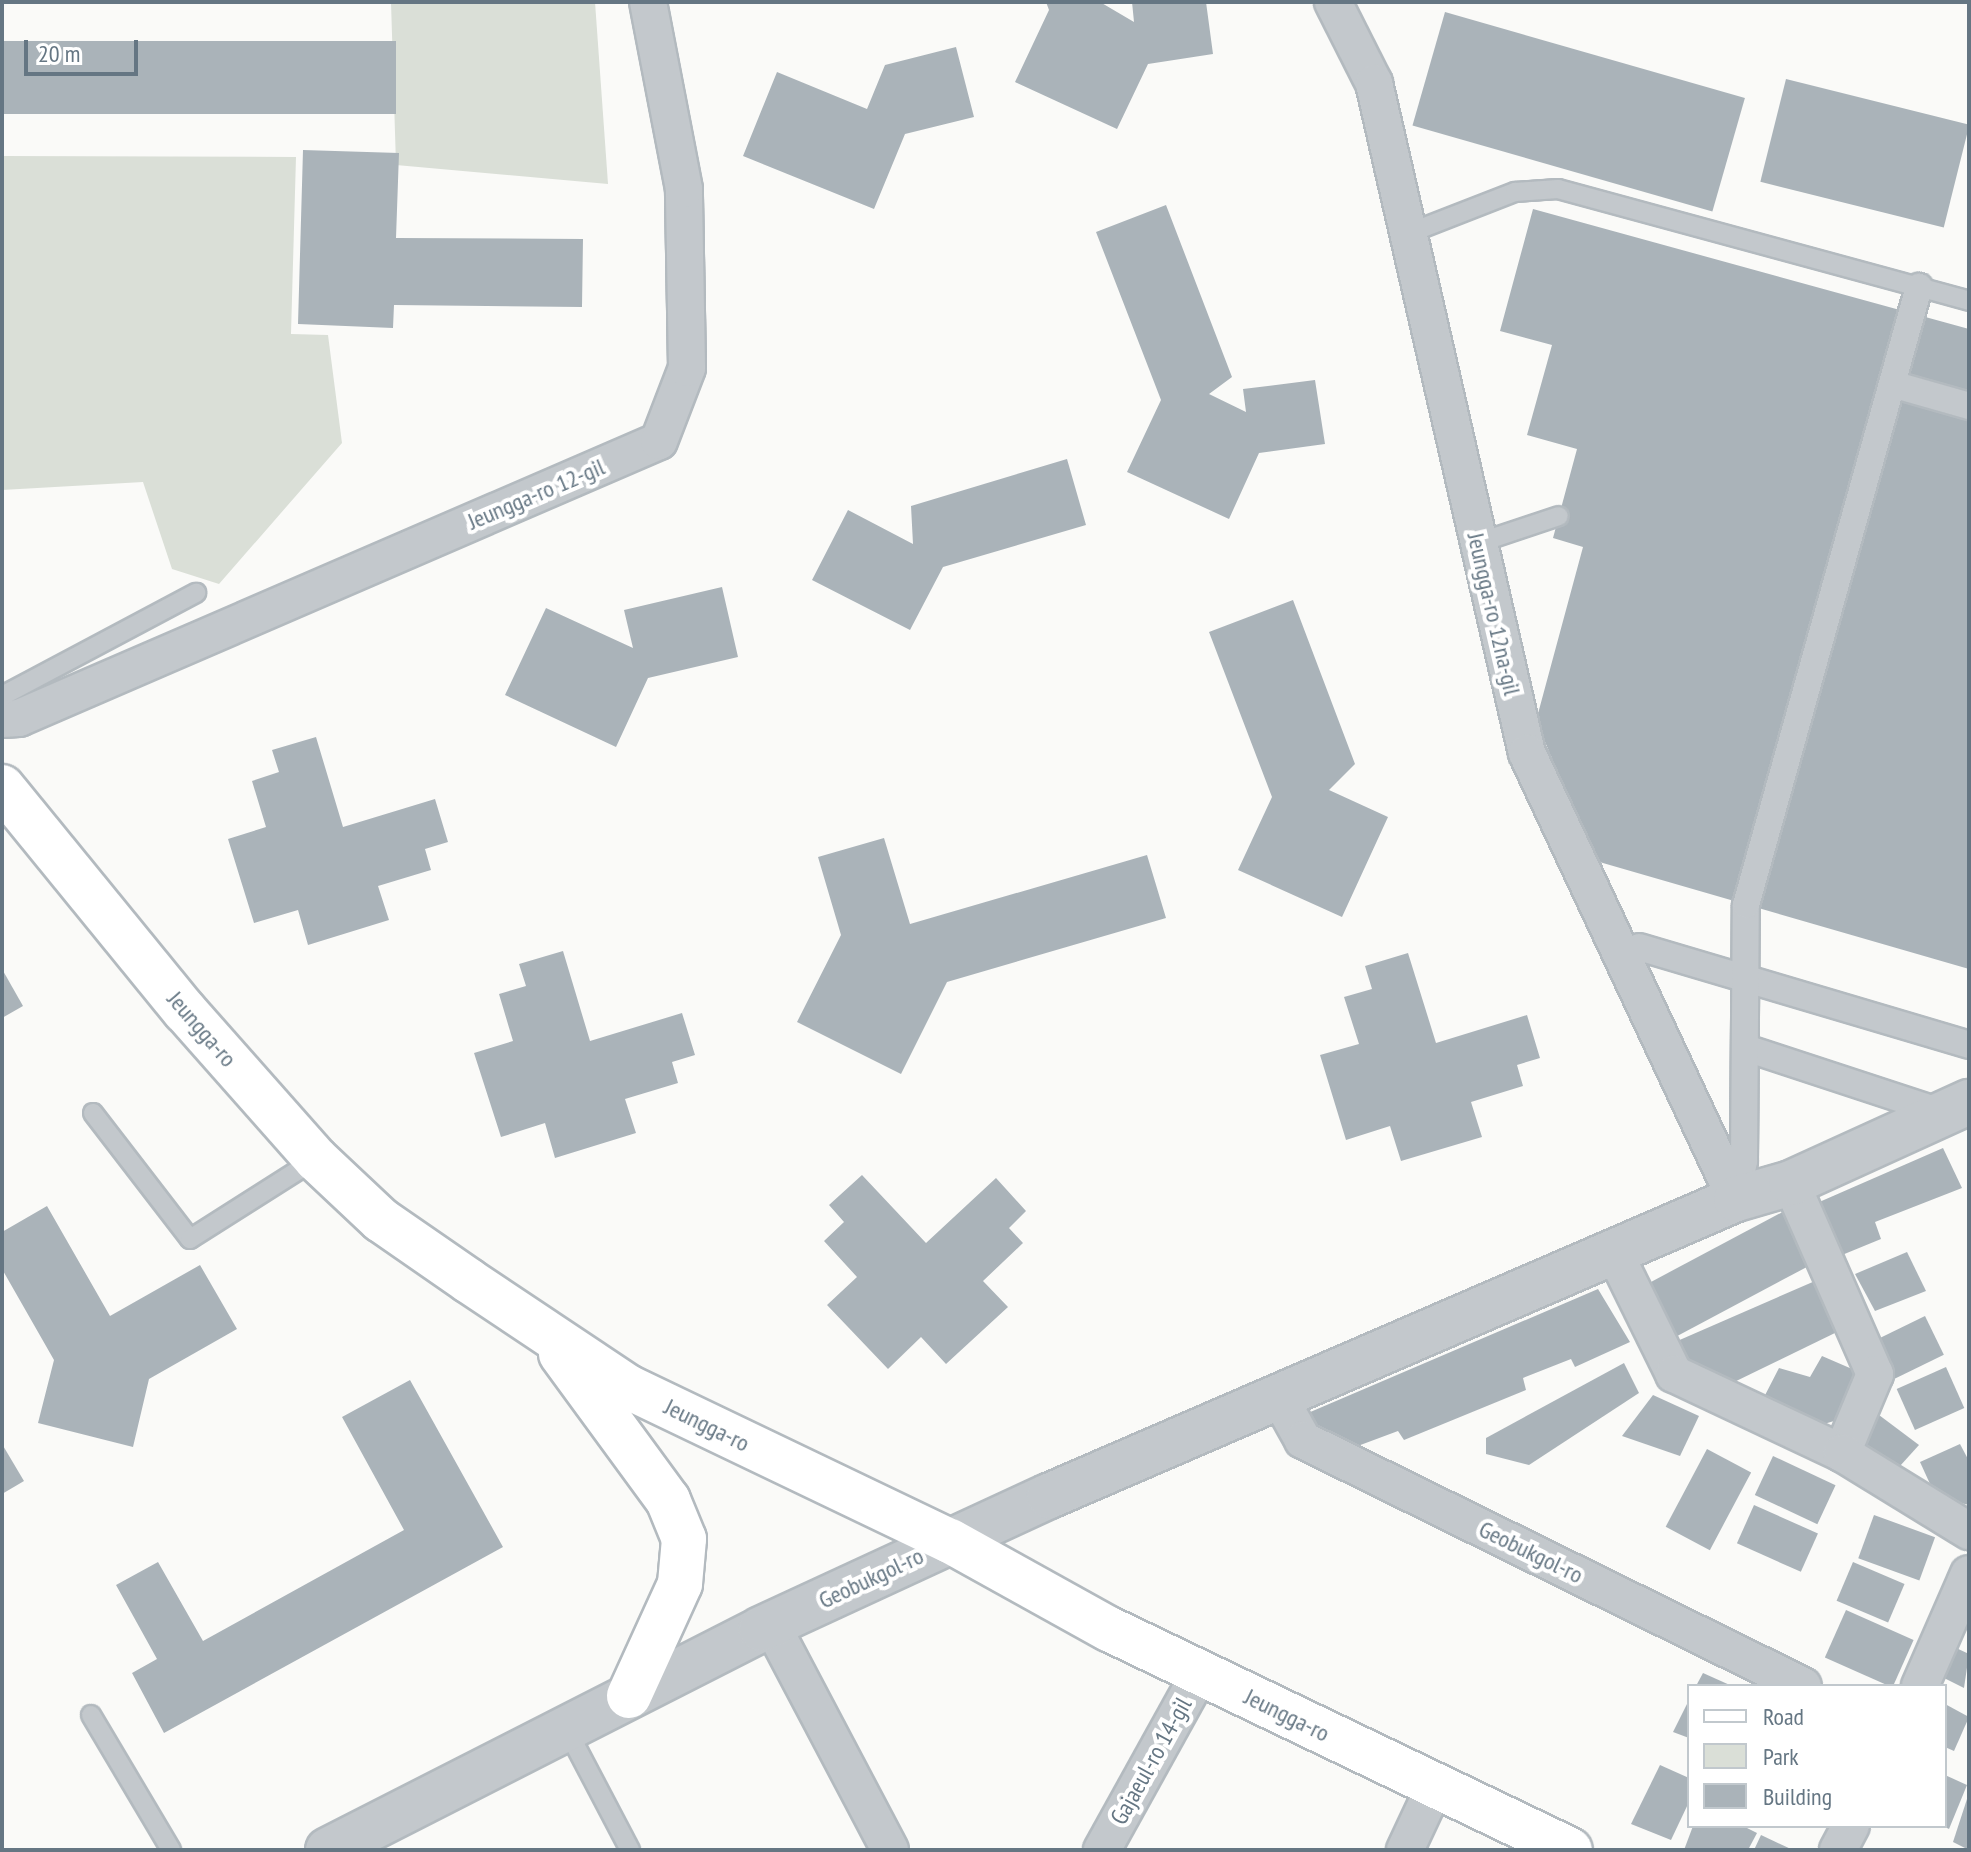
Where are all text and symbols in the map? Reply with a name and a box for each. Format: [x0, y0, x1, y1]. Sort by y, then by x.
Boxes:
scale bar [28, 24, 142, 74]
text: 20 m [38, 38, 80, 69]
street label: Jeungga-ro 12-gil [463, 452, 609, 536]
street label: Jeungga-ro 12na-gil [1461, 530, 1527, 698]
street label: Jeungga-ro [161, 985, 243, 1073]
street label: Jeungga-ro [660, 1392, 754, 1458]
street label: Geobukgol-ro [1474, 1514, 1588, 1590]
street label: Geobukgol-ro [814, 1541, 928, 1615]
street label: Jeungga-ro [1240, 1682, 1334, 1748]
legend [1687, 1684, 1947, 1828]
street label: Gajaeul-ro 14-gil [1104, 1692, 1198, 1830]
text: Road [1763, 1701, 1804, 1732]
text: Park [1763, 1741, 1799, 1772]
text: Building [1763, 1781, 1832, 1812]

